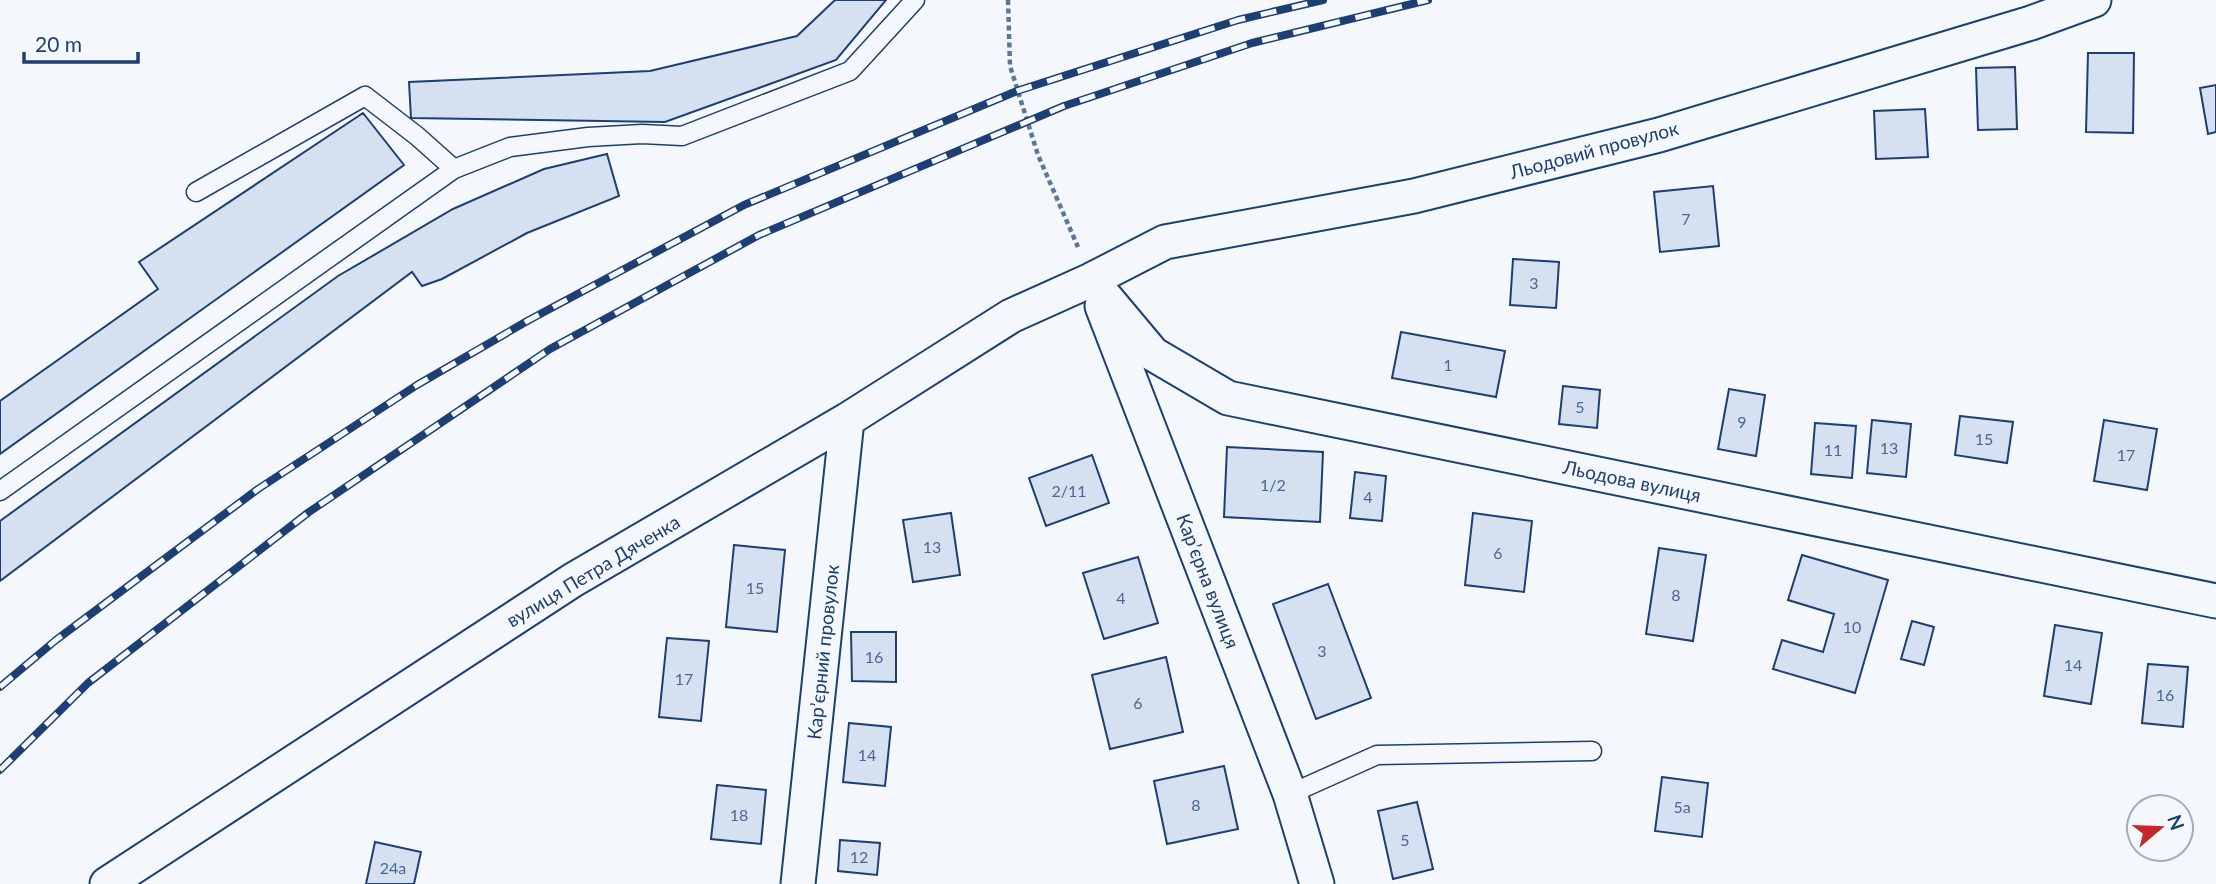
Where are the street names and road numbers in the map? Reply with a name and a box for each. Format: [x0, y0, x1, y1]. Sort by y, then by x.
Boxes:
street label: Льодовий провулок [1506, 116, 1681, 183]
street label: Льодова вулиця [1560, 454, 1703, 506]
street label: вулиця Петра Дяченка [502, 510, 684, 631]
street label: Карʼєрна вулиця [1172, 510, 1245, 651]
street label: Карʼєрний провулок [802, 563, 843, 741]

